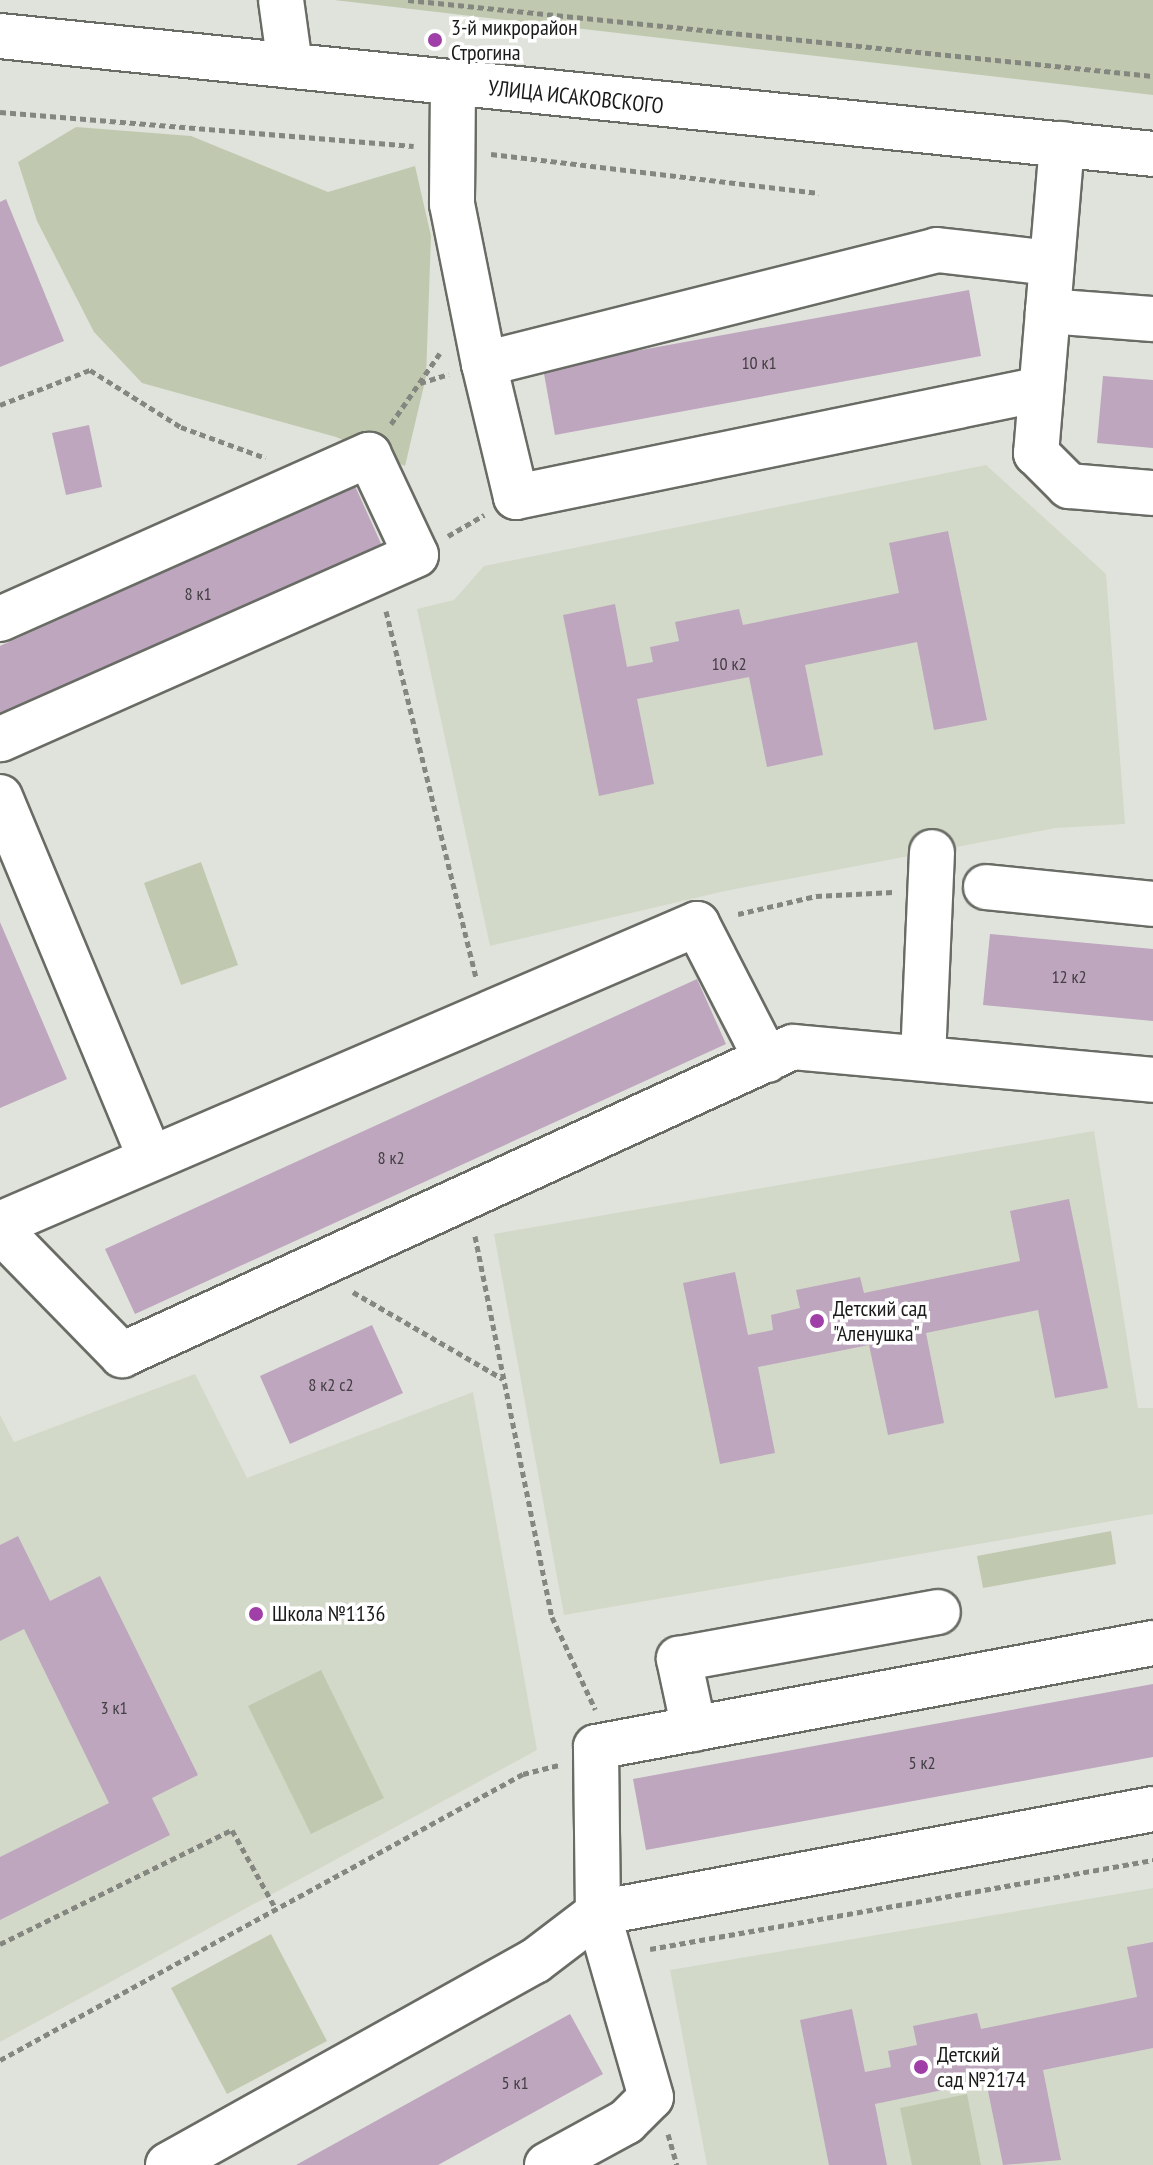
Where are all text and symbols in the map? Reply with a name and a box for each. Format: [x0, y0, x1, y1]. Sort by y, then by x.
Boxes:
place label: 3-й микрорайон Строгина [451, 14, 577, 66]
marker: 3-й микрорайон Строгина [426, 31, 444, 49]
street label: УЛИЦА ИСАКОВСКОГО [487, 75, 665, 119]
house number: 10 к1 [741, 352, 777, 374]
house number: 8 к1 [185, 583, 211, 605]
house number: 10 к2 [711, 653, 747, 675]
house number: 12 к2 [1051, 966, 1087, 988]
house number: 8 к2 [378, 1147, 404, 1169]
place label: Детский сад "Аленушка" [833, 1295, 927, 1346]
marker: Детский сад "Аленушка" [808, 1312, 826, 1330]
house number: 8 к2 с2 [308, 1374, 354, 1396]
place label: Школа №1136 [272, 1601, 385, 1627]
marker: Школа №1136 [247, 1605, 265, 1623]
house number: 3 к1 [101, 1697, 127, 1719]
house number: 5 к2 [909, 1752, 935, 1774]
place label: Детский сад №2174 [937, 2041, 1026, 2092]
marker: Детский сад №2174 [912, 2058, 930, 2076]
house number: 5 к1 [502, 2072, 528, 2094]

